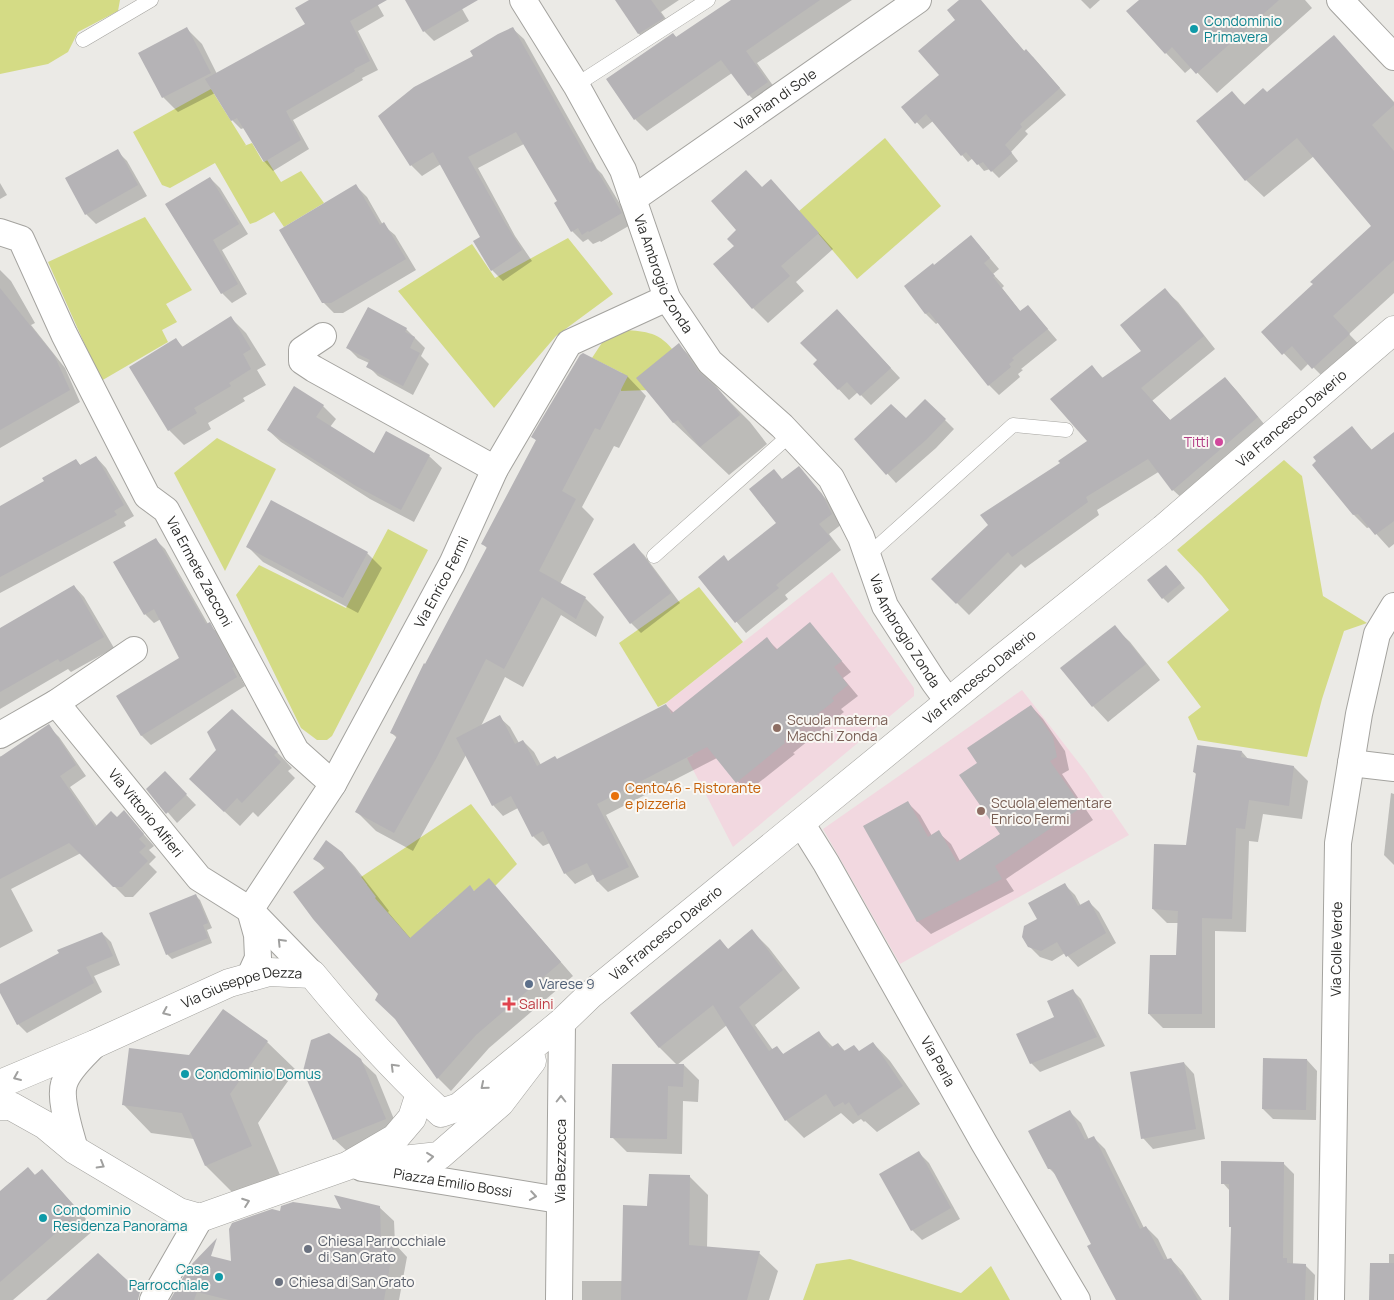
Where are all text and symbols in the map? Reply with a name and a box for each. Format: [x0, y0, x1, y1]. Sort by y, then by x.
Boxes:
place label: Condominio Primavera [1204, 11, 1282, 46]
marker: Condominio Primavera [1188, 23, 1200, 35]
street label: Via Pian di Sole [731, 64, 820, 134]
street label: Via Ambrogio Zonda [630, 212, 698, 337]
street label: Via Francesco Daverio [1232, 365, 1350, 471]
place label: Titti [1184, 432, 1209, 451]
marker: Titti [1213, 436, 1225, 448]
street label: Via Ermete Zacconi [162, 513, 237, 630]
street label: Via Enrico Fermi [409, 533, 472, 631]
street label: Via Ambrogio Zonda [866, 572, 945, 691]
street label: Via Francesco Daverio [919, 625, 1040, 728]
place label: Scuola materna Macchi Zonda [787, 710, 888, 745]
marker: Scuola materna Macchi Zonda [771, 722, 783, 734]
street label: Via Vittorio Alfieri [104, 765, 188, 861]
place label: Cento46 - Ristorante e pizzeria [625, 778, 761, 813]
marker: Cento46 - Ristorante e pizzeria [609, 790, 621, 802]
place label: Scuola elementare Enrico Fermi [991, 793, 1112, 828]
marker: Scuola elementare Enrico Fermi [975, 805, 987, 817]
street label: Via Francesco Daverio [605, 881, 726, 984]
street label: Via Colle Verde [1326, 901, 1346, 997]
one-way arrow [278, 939, 287, 948]
street label: Via Giuseppe Dezza [178, 962, 303, 1013]
place label: Varese 9 [539, 974, 595, 993]
marker: Varese 9 [523, 978, 535, 990]
place label: Salini [519, 994, 554, 1013]
marker: Salini [503, 998, 515, 1010]
one-way arrow [162, 1005, 171, 1016]
street label: Via Perla [917, 1033, 960, 1090]
place label: Condominio Domus [195, 1064, 321, 1083]
one-way arrow [390, 1064, 399, 1073]
marker: Condominio Domus [179, 1068, 191, 1080]
one-way arrow [13, 1070, 22, 1081]
one-way arrow [481, 1081, 490, 1089]
one-way arrow [556, 1095, 567, 1103]
street label: Via Bezzecca [550, 1119, 570, 1203]
one-way arrow [426, 1152, 434, 1163]
one-way arrow [95, 1159, 104, 1169]
street label: Piazza Emilio Bossi [392, 1163, 514, 1201]
one-way arrow [529, 1191, 537, 1201]
one-way arrow [241, 1198, 250, 1208]
place label: Condominio Residenza Panorama [53, 1200, 187, 1235]
marker: Condominio Residenza Panorama [37, 1212, 49, 1224]
place label: Chiesa Parrocchiale di San Grato [318, 1231, 446, 1266]
marker: Chiesa Parrocchiale di San Grato [302, 1243, 314, 1255]
place label: Casa Parrocchiale [129, 1259, 209, 1294]
marker: Casa Parrocchiale [213, 1271, 225, 1283]
place label: Chiesa di San Grato [289, 1272, 415, 1291]
marker: Chiesa di San Grato [273, 1276, 285, 1288]

